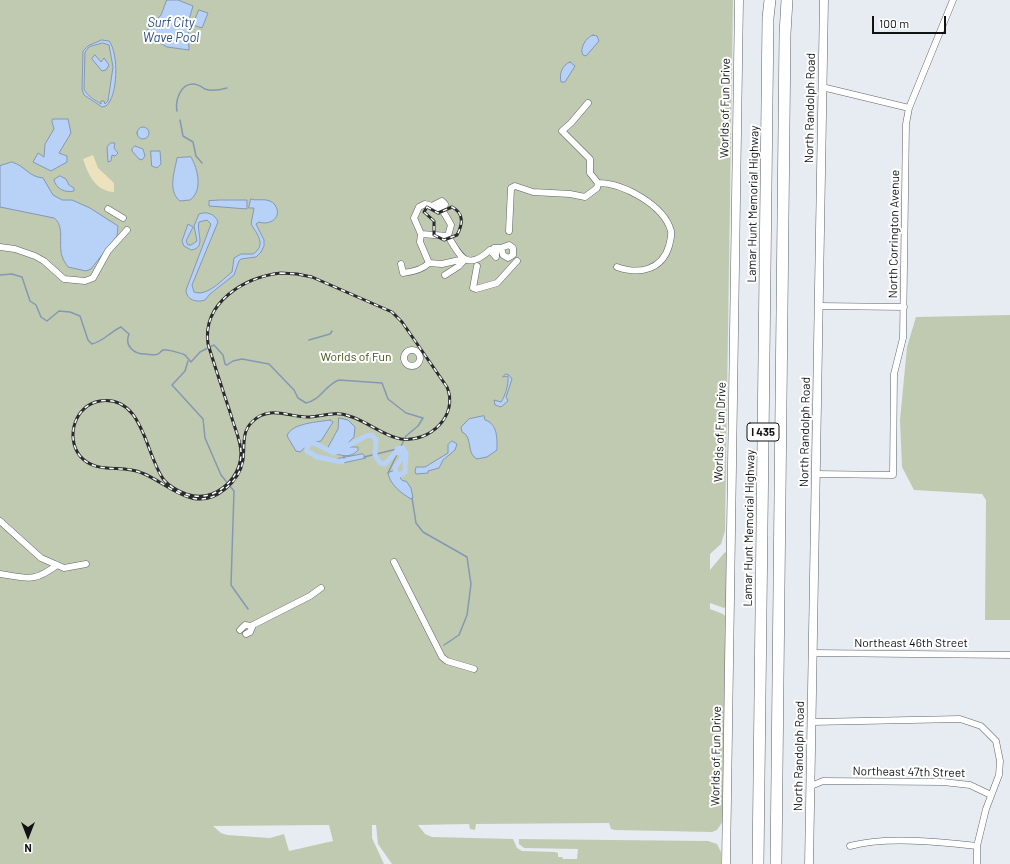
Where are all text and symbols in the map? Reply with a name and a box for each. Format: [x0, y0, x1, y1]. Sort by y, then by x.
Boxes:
scale bar [874, 8, 948, 34]
water label: Surf City Wave Pool [143, 15, 199, 46]
text: 100 m [879, 16, 909, 30]
street label: North Randolph Road [802, 53, 818, 163]
street label: Worlds of Fun Drive [717, 58, 733, 158]
street label: Lamar Hunt Memorial Highway [744, 125, 762, 283]
street label: North Corrington Avenue [886, 170, 902, 298]
park label: Worlds of Fun [320, 350, 392, 364]
street label: North Randolph Road [797, 377, 813, 487]
street label: Worlds of Fun Drive [711, 382, 729, 482]
road number: I 435 [747, 423, 779, 441]
street label: Lamar Hunt Memorial Highway [740, 449, 758, 607]
street label: Northeast 46th Street [854, 636, 968, 650]
street label: North Randolph Road [791, 701, 807, 811]
street label: Worlds of Fun Drive [708, 706, 724, 806]
street label: Northeast 47th Street [852, 764, 966, 780]
north arrow [8, 816, 48, 856]
text: N [24, 842, 32, 855]

